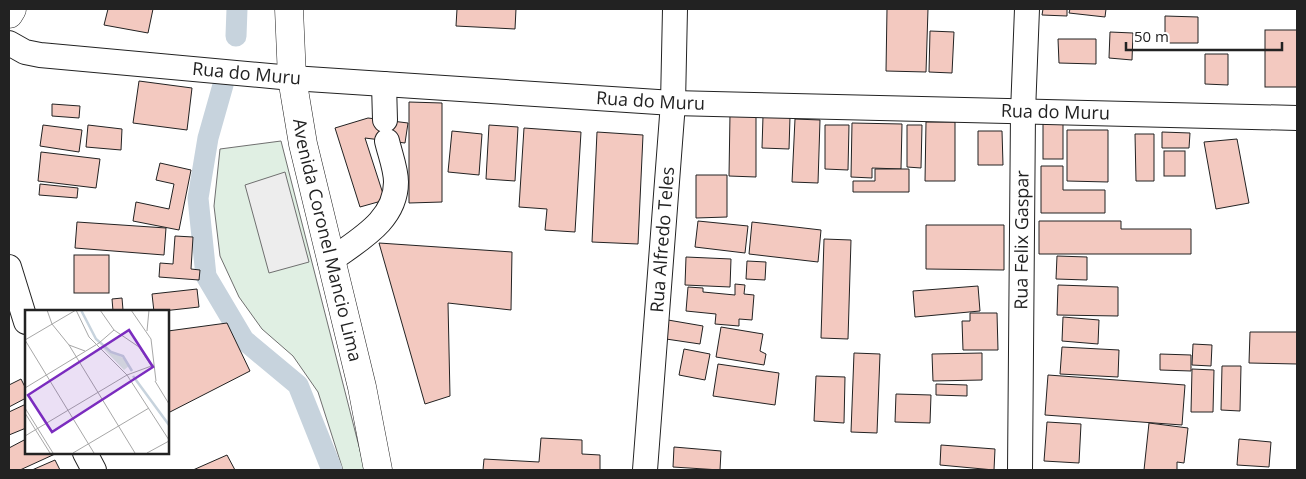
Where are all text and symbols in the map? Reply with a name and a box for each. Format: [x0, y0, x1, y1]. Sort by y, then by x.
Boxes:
scale bar [1126, 20, 1282, 52]
text: 50 m [1134, 26, 1169, 46]
street label: Rua do Muru [191, 56, 302, 90]
street label: Rua do Muru [595, 85, 705, 115]
street label: Rua do Muru [1001, 98, 1110, 124]
street label: Avenida Coronel Mancio Lima [288, 117, 368, 364]
street label: Rua Alfredo Teles [644, 166, 679, 313]
street label: Rua Felix Gaspar [1008, 169, 1034, 310]
inset map [25, 310, 169, 454]

